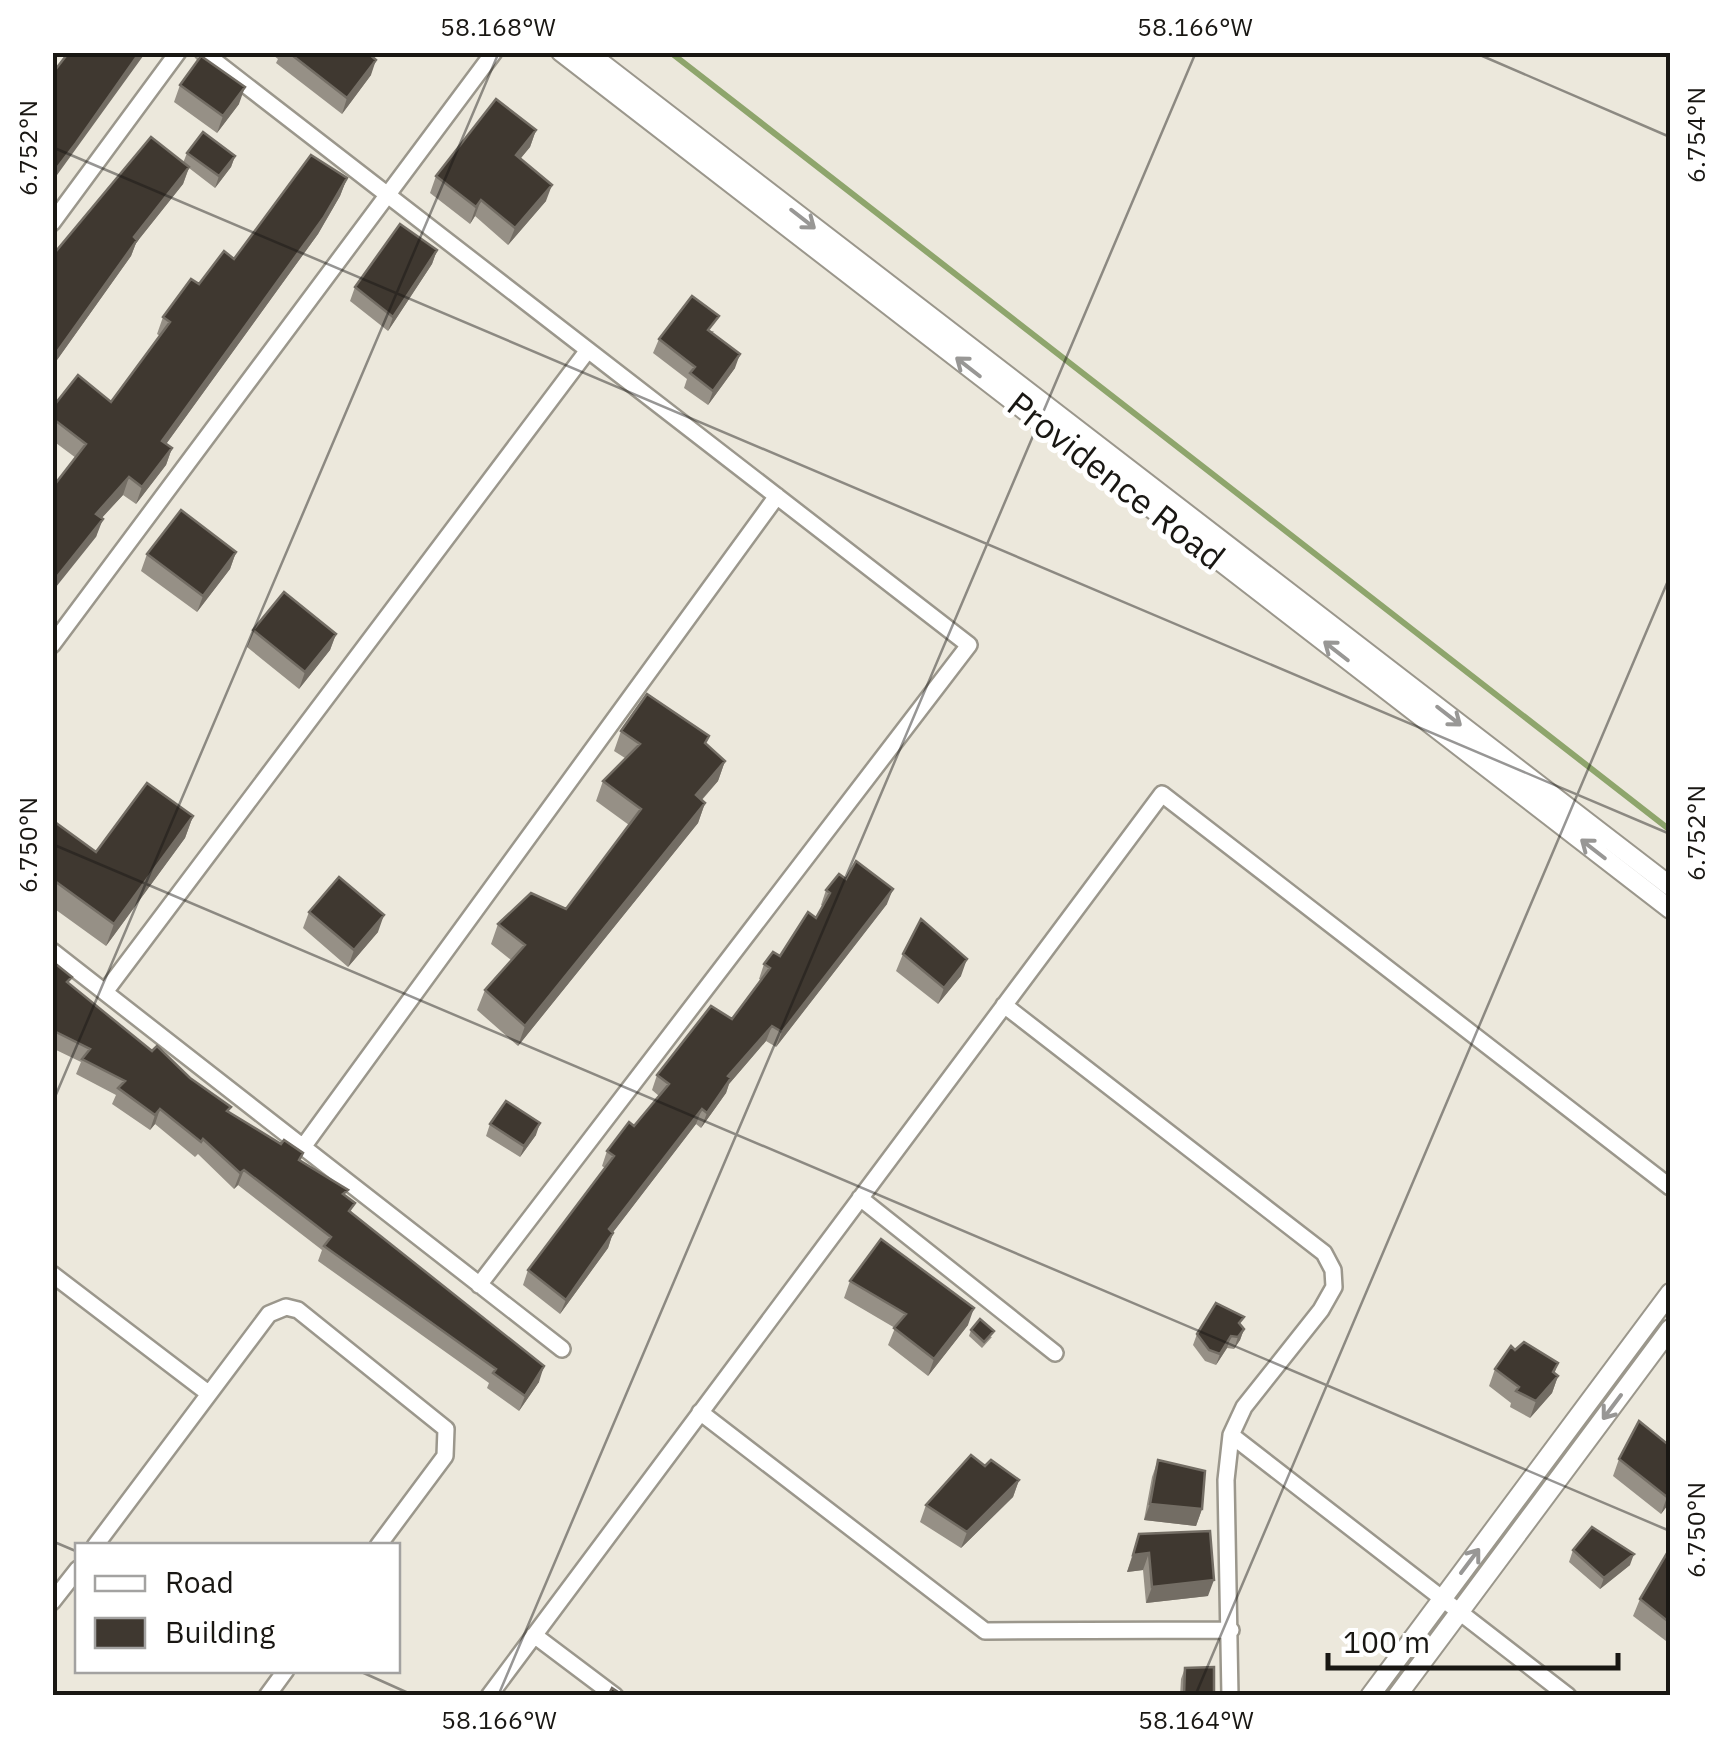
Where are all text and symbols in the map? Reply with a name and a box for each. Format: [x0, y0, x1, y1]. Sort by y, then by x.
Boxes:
text: 58.168°W [440, 10, 556, 43]
text: 58.166°W [1137, 10, 1253, 43]
text: 6.754°N [1679, 87, 1712, 183]
text: 6.752°N [11, 100, 44, 196]
one-way arrow [789, 208, 816, 229]
one-way arrow [955, 356, 982, 377]
street label: Providence Road [999, 381, 1235, 579]
one-way arrow [1323, 641, 1350, 662]
one-way arrow [1435, 705, 1461, 727]
text: 6.752°N [1679, 785, 1712, 881]
text: 6.750°N [11, 797, 44, 893]
one-way arrow [1580, 839, 1607, 860]
one-way arrow [1602, 1393, 1623, 1420]
text: 6.750°N [1679, 1482, 1712, 1578]
legend [75, 1543, 400, 1673]
one-way arrow [1460, 1548, 1481, 1575]
text: Road [165, 1562, 234, 1601]
scale bar [1328, 1608, 1618, 1670]
text: Building [165, 1612, 275, 1651]
text: 100 m [1343, 1622, 1430, 1661]
text: 58.166°W [441, 1703, 557, 1736]
text: 58.164°W [1138, 1703, 1254, 1736]

